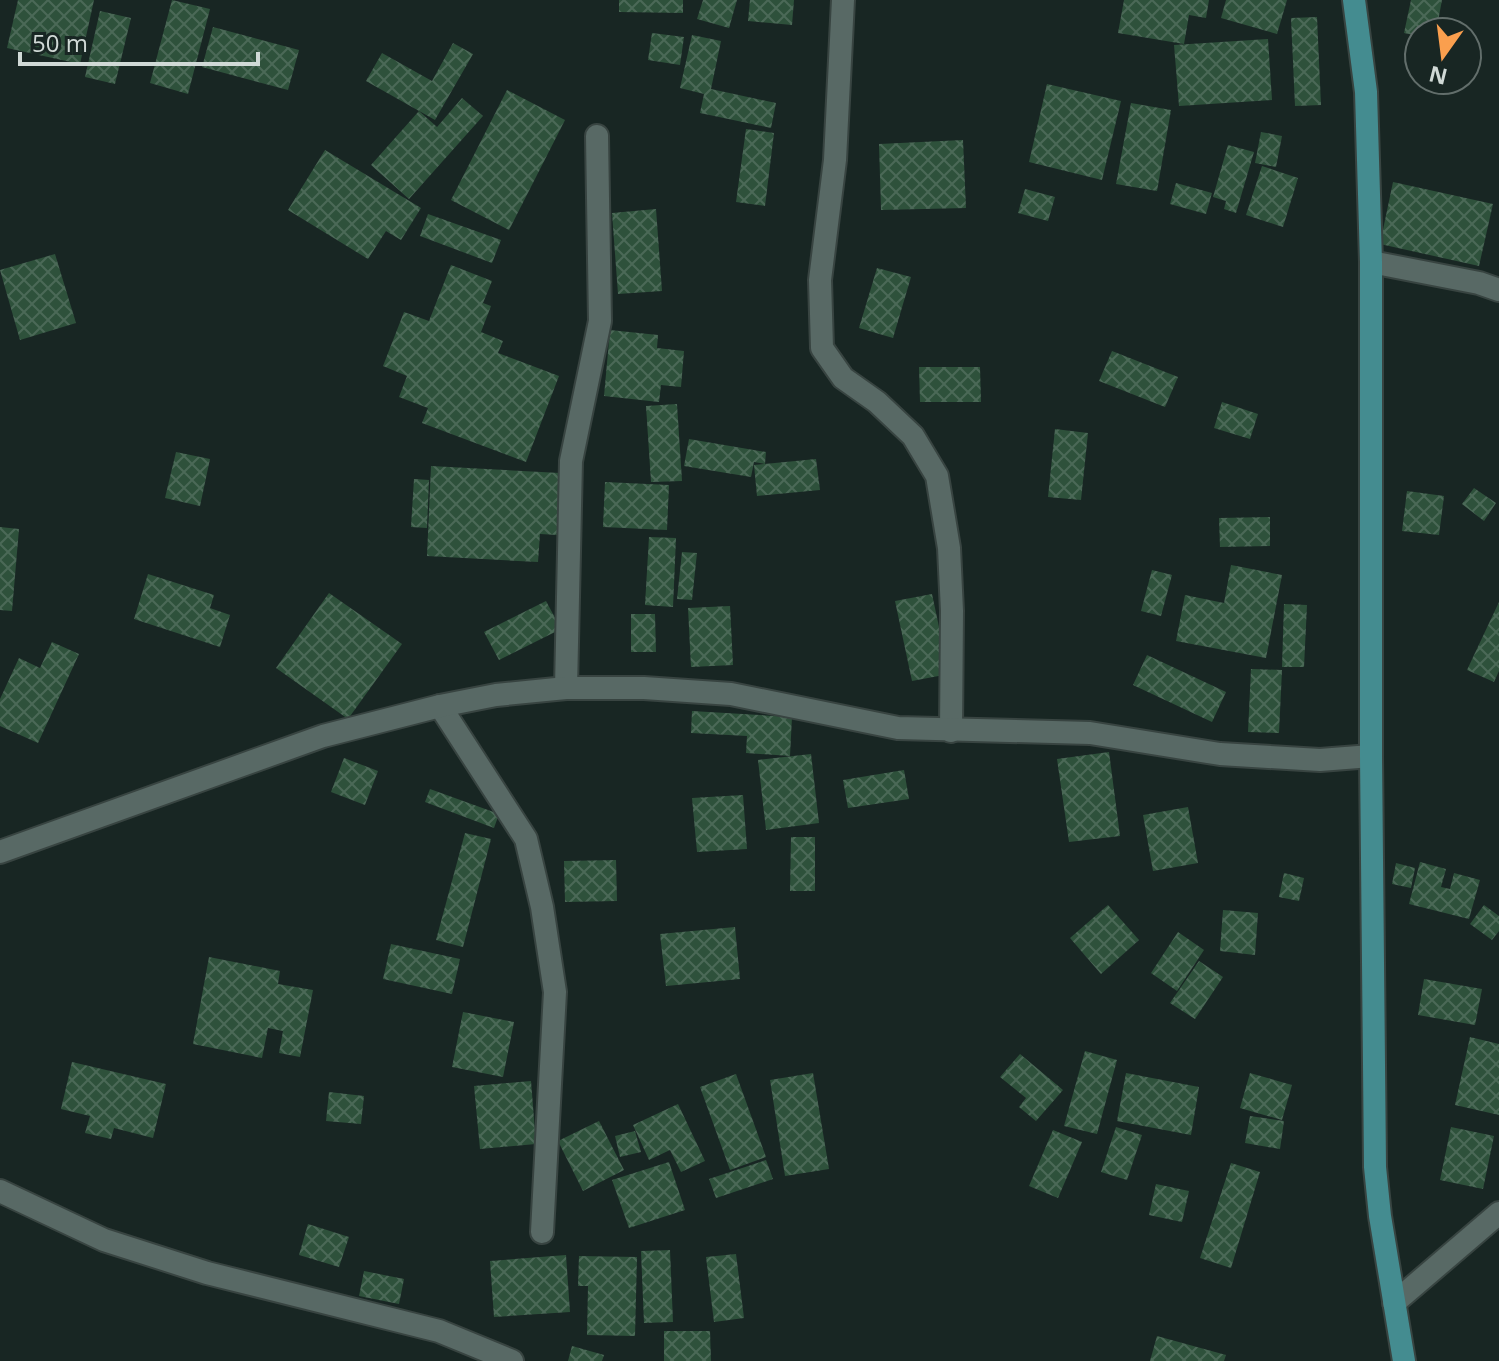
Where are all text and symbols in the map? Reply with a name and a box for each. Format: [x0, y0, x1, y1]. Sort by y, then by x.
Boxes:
scale bar [20, 16, 258, 66]
north arrow [1403, 16, 1483, 96]
text: 50 m [32, 26, 88, 59]
text: N [1426, 60, 1450, 93]

